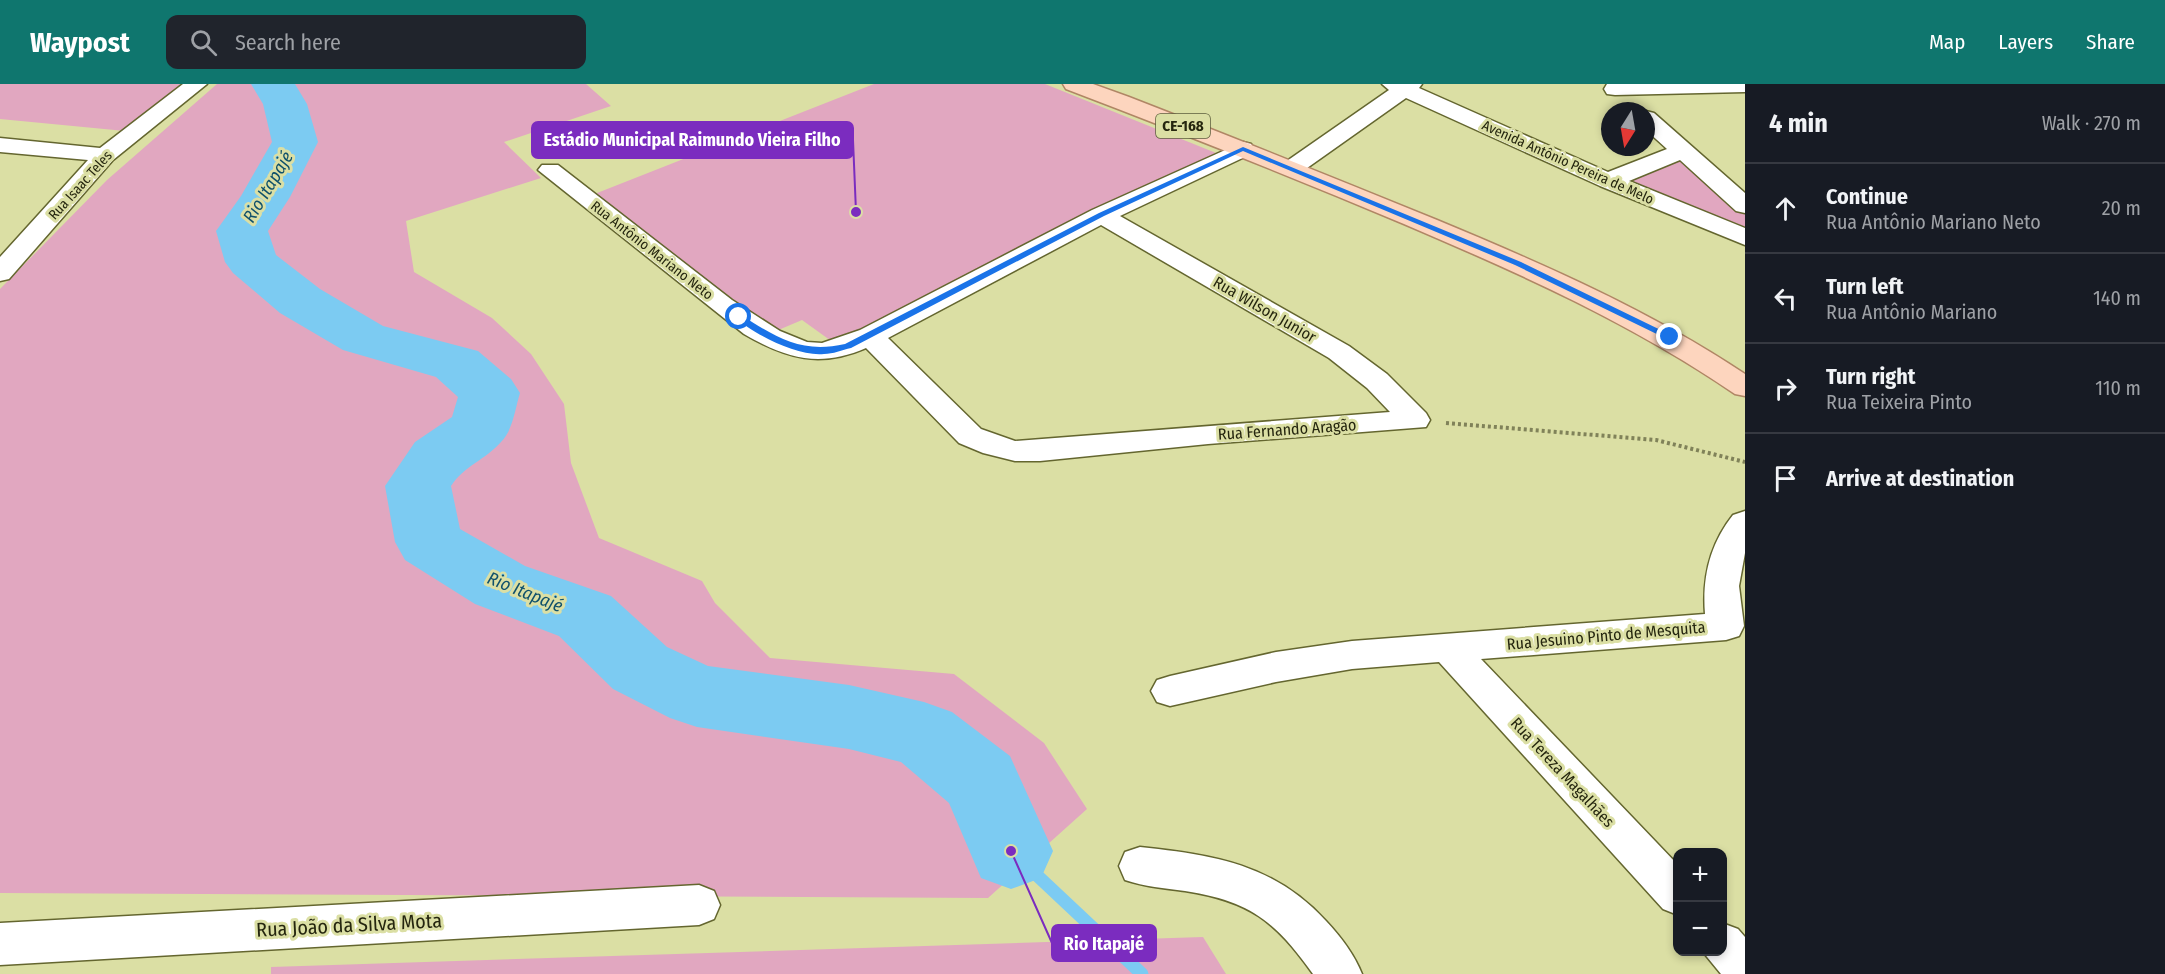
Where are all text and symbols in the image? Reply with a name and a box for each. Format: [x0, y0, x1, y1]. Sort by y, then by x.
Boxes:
search box [166, 15, 586, 69]
text: Waypost [30, 26, 130, 59]
icon: search [187, 26, 220, 59]
text: Search here [235, 29, 341, 56]
text: Map [1929, 29, 1965, 55]
text: Layers [1998, 29, 2053, 55]
text: Share [2086, 29, 2135, 55]
north arrow [1601, 102, 1655, 156]
text: 4 min [1769, 108, 1828, 139]
text: Walk · 270 m [2042, 111, 2141, 135]
road number: CE-168 [1156, 114, 1210, 138]
street label: Avenida Antônio Pereira de Melo [1479, 117, 1656, 208]
callout: Estádio Municipal Raimundo Vieira Filho [532, 122, 853, 158]
text: Estádio Municipal Raimundo Vieira Filho [543, 129, 841, 151]
street label: Rua Isaac Teles [45, 147, 116, 223]
water label: Rio Itapajé [238, 147, 298, 227]
text: Continue [1826, 183, 1908, 210]
icon: ahead [1769, 192, 1802, 225]
text: 20 m [2102, 196, 2141, 220]
street label: Rua Antônio Mariano Neto [587, 197, 716, 303]
text: Rua Antônio Mariano Neto [1826, 210, 2041, 234]
street label: Rua Wilson Junior [1210, 272, 1320, 347]
text: Turn left [1826, 273, 1904, 300]
icon: left [1769, 282, 1802, 315]
text: 140 m [2093, 286, 2141, 310]
text: Rua Antônio Mariano [1826, 300, 1997, 324]
route start [725, 303, 751, 329]
route end [1656, 323, 1682, 349]
text: Turn right [1826, 363, 1915, 390]
icon: right [1769, 372, 1802, 405]
text: 110 m [2095, 376, 2141, 400]
text: Rua Teixeira Pinto [1826, 390, 1972, 414]
street label: Rua Fernando Aragão [1217, 415, 1357, 444]
icon: arrive [1769, 462, 1802, 495]
text: Arrive at destination [1826, 465, 2014, 492]
water label: Rio Itapajé [484, 567, 566, 617]
street label: Rua Jesuino Pinto de Mesquita [1506, 617, 1706, 654]
street label: Rua Tereza Magalhães [1507, 714, 1618, 831]
map controls [1673, 848, 1727, 956]
button: + [1673, 848, 1727, 902]
button: − [1673, 902, 1727, 956]
street label: Rua João da Silva Mota [255, 908, 443, 942]
callout: Rio Itapajé [1052, 925, 1156, 961]
text: Rio Itapajé [1064, 933, 1144, 955]

